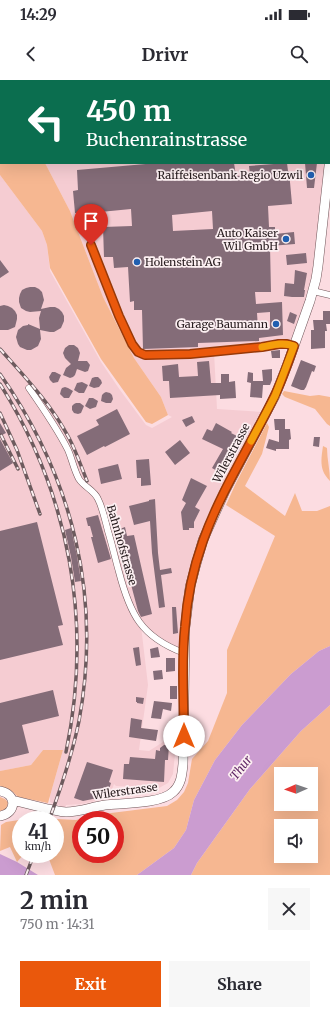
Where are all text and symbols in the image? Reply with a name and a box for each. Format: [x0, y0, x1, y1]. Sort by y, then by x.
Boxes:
text: 14:29 [20, 5, 57, 24]
icon: back [20, 43, 42, 65]
text: Drivr [142, 43, 188, 66]
icon: search [288, 43, 310, 65]
text: 450 m [86, 93, 171, 129]
icon: left [20, 96, 72, 148]
text: Buchenrainstrasse [86, 128, 247, 151]
place label: Raiffeisenbank Regio Uzwil [158, 168, 304, 182]
marker: Raiffeisenbank Regio Uzwil [306, 170, 316, 180]
pin [74, 204, 108, 245]
icon: arrive [80, 210, 102, 232]
place label: Auto Kaiser Wil GmbH [216, 226, 278, 253]
marker: Auto Kaiser Wil GmbH [281, 234, 291, 244]
place label: Holenstein AG [145, 255, 221, 269]
marker: Holenstein AG [132, 257, 142, 267]
place label: Garage Baumann [177, 317, 269, 331]
marker: Garage Baumann [271, 319, 281, 329]
street label: Wilerstrasse [209, 421, 253, 486]
street label: Bahnhofstrasse [104, 503, 140, 587]
position arrow [163, 715, 205, 757]
water label: Thur [226, 752, 255, 783]
north arrow [274, 767, 318, 811]
map controls [274, 767, 318, 863]
street label: Wilerstrasse [91, 779, 159, 803]
speed limit sign: 50 [72, 811, 124, 863]
text: 41 [28, 819, 48, 844]
button: sound [274, 819, 318, 863]
text: km/h [25, 840, 51, 853]
text: 2 min [20, 885, 88, 916]
button: close [268, 888, 310, 930]
text: 750 m · 14:31 [20, 916, 94, 933]
button: Exit [20, 961, 161, 1007]
button: Share [169, 961, 310, 1007]

